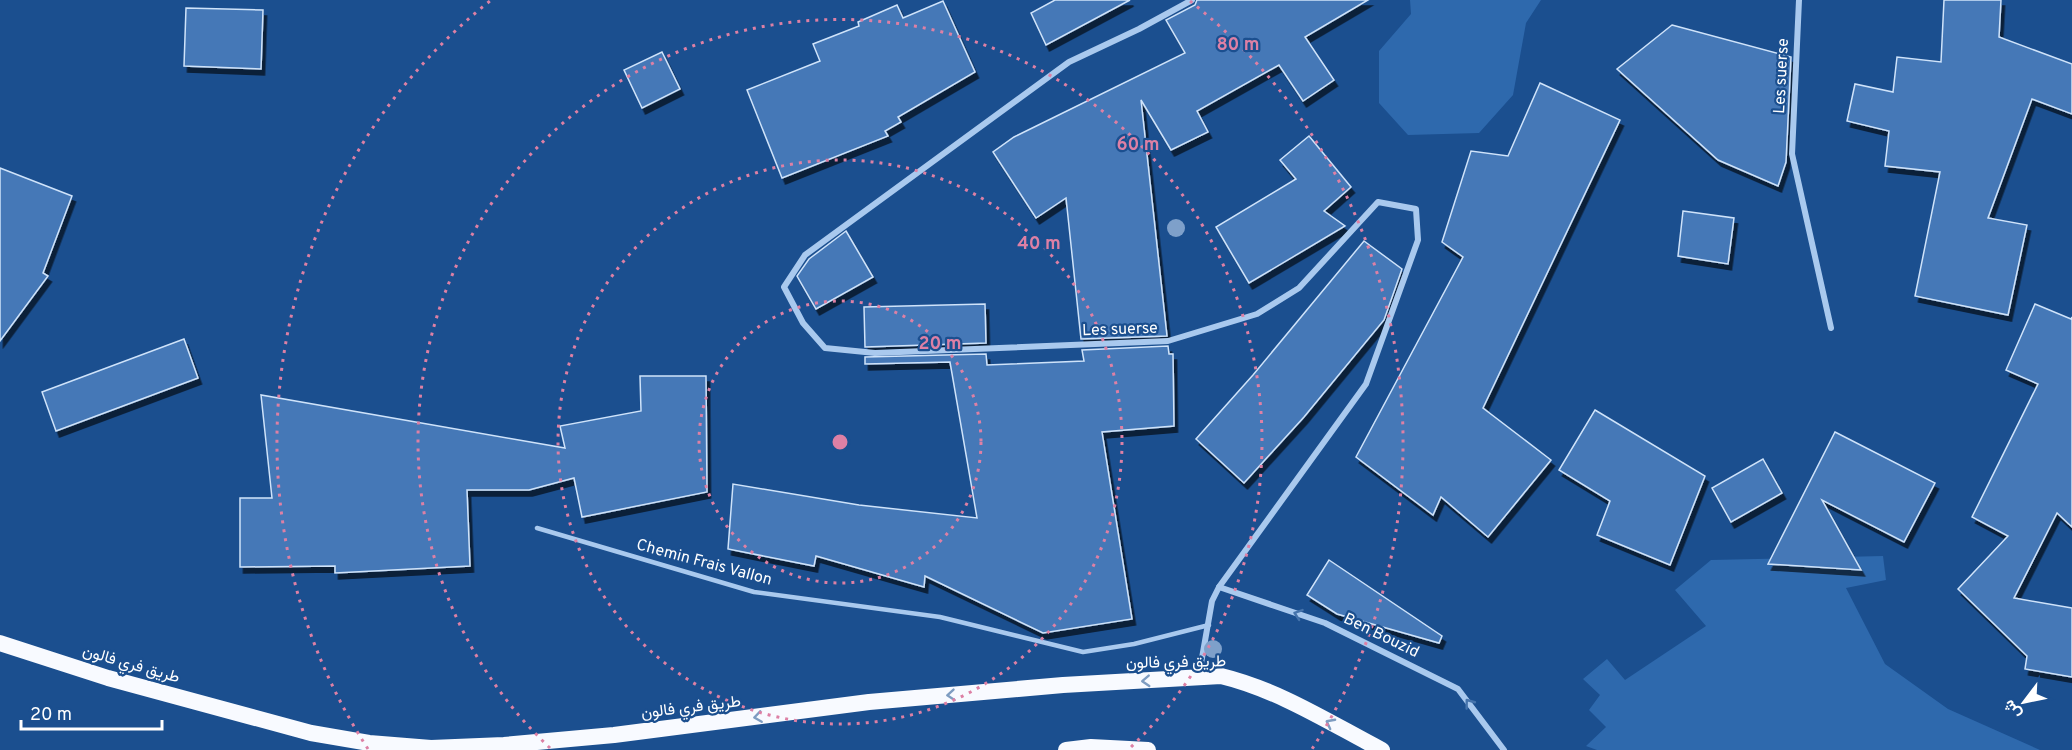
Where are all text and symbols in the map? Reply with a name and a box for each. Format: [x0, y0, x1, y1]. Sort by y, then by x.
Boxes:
text: 80 m [1216, 34, 1260, 57]
street label: Les suerse [1770, 38, 1794, 114]
text: 60 m [1116, 134, 1160, 157]
text: 40 m [1017, 233, 1061, 256]
street label: Les suerse [1082, 319, 1158, 341]
text: 20 m [918, 333, 962, 356]
centre of rings [830, 432, 850, 452]
street label: Chemin Frais Vallon [634, 535, 774, 591]
one-way arrow [1293, 609, 1304, 621]
street label: Ben Bouzid [1340, 609, 1422, 663]
street label: طريق فري فالون [79, 642, 182, 690]
street label: طريق فري فالون [1126, 652, 1226, 676]
north arrow [1994, 672, 2054, 732]
one-way arrow [1141, 674, 1150, 687]
one-way arrow [947, 688, 956, 701]
street label: طريق فري فالون [640, 692, 742, 726]
scale bar [21, 693, 162, 731]
text: ش [1999, 695, 2027, 722]
one-way arrow [1465, 699, 1476, 710]
text: 20 m [30, 704, 72, 727]
one-way arrow [753, 711, 762, 723]
one-way arrow [1326, 719, 1336, 730]

